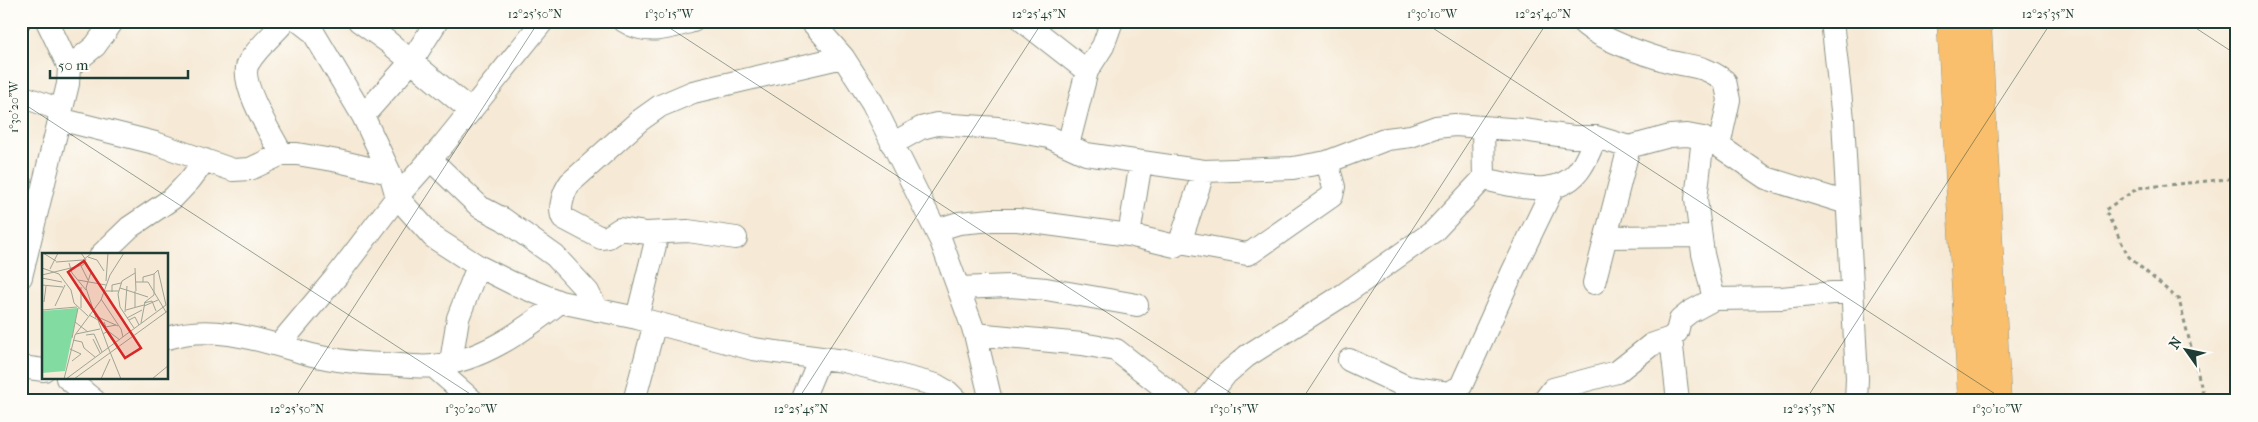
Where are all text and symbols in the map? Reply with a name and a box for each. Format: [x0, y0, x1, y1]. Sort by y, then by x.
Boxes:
text: 12°25'50"N [508, 7, 562, 21]
text: 1°30'15"W [645, 7, 695, 21]
text: 12°25'45"N [1012, 7, 1066, 21]
text: 1°30'10"W [1407, 7, 1458, 21]
text: 12°25'40"N [1515, 7, 1571, 21]
text: 12°25'35"N [2022, 7, 2074, 21]
scale bar [50, 48, 188, 80]
text: 50 m [58, 56, 89, 74]
text: 1°30'20"W [7, 80, 21, 133]
inset map [42, 253, 169, 380]
north arrow [2160, 324, 2210, 374]
text: N [2165, 334, 2186, 352]
text: 12°25'50"N [270, 402, 324, 416]
text: 1°30'20"W [445, 402, 498, 416]
text: 12°25'45"N [774, 402, 828, 416]
text: 1°30'15"W [1210, 402, 1260, 416]
text: 12°25'35"N [1783, 402, 1835, 416]
text: 1°30'10"W [1972, 402, 2023, 416]

